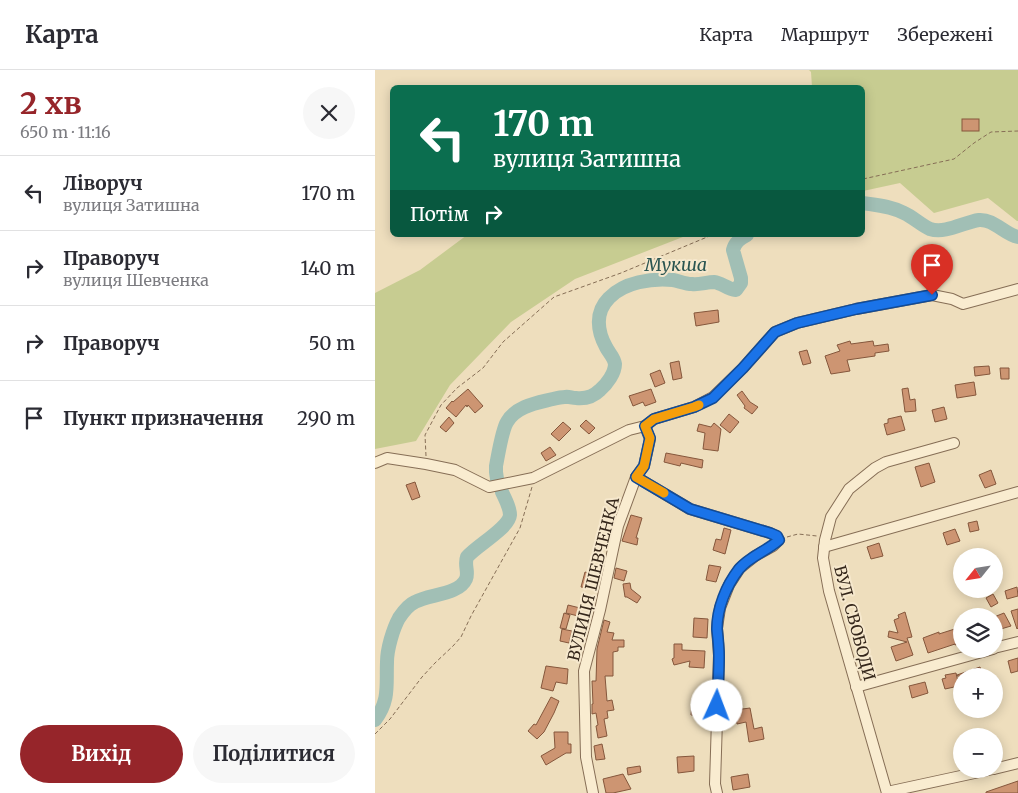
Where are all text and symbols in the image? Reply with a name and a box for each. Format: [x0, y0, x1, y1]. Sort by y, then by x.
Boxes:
text: Карта [25, 19, 99, 50]
text: Карта [699, 23, 753, 46]
text: Маршрут [781, 23, 869, 46]
text: Збережені [897, 23, 993, 46]
text: 2 хв [20, 84, 82, 122]
button: close [303, 87, 355, 139]
text: 170 m [493, 102, 594, 146]
icon: left [410, 105, 475, 170]
text: 650 m · 11:16 [20, 122, 111, 142]
text: вулиця Затишна [493, 145, 681, 173]
text: Ліворуч [63, 171, 143, 195]
icon: left [20, 179, 48, 207]
text: 170 m [302, 181, 355, 205]
text: вулиця Затишна [63, 195, 200, 215]
icon: right [479, 200, 507, 228]
text: Потім [410, 202, 469, 226]
pin [911, 244, 953, 295]
text: Праворуч [63, 246, 160, 270]
icon: arrive [918, 251, 946, 279]
water label: Мукша [644, 253, 707, 276]
icon: right [20, 254, 48, 282]
text: 140 m [300, 256, 355, 280]
text: вулиця Шевченка [63, 270, 209, 290]
icon: right [20, 329, 48, 357]
text: Праворуч [63, 331, 160, 355]
text: 50 m [309, 331, 355, 355]
icon: arrive [20, 404, 48, 432]
text: Пункт призначення [63, 406, 263, 430]
text: 290 m [297, 406, 355, 430]
street label: ВУЛИЦЯ ШЕВЧЕНКА [563, 494, 623, 663]
north arrow [953, 548, 1003, 598]
map controls [953, 548, 1003, 778]
street label: ВУЛ. СВОБОДИ [830, 563, 880, 683]
button: layers [953, 608, 1003, 658]
button: + [953, 668, 1003, 718]
position arrow [690, 679, 742, 731]
button: Вихід [20, 725, 183, 783]
button: Поділитися [193, 725, 355, 783]
button: − [953, 728, 1003, 778]

